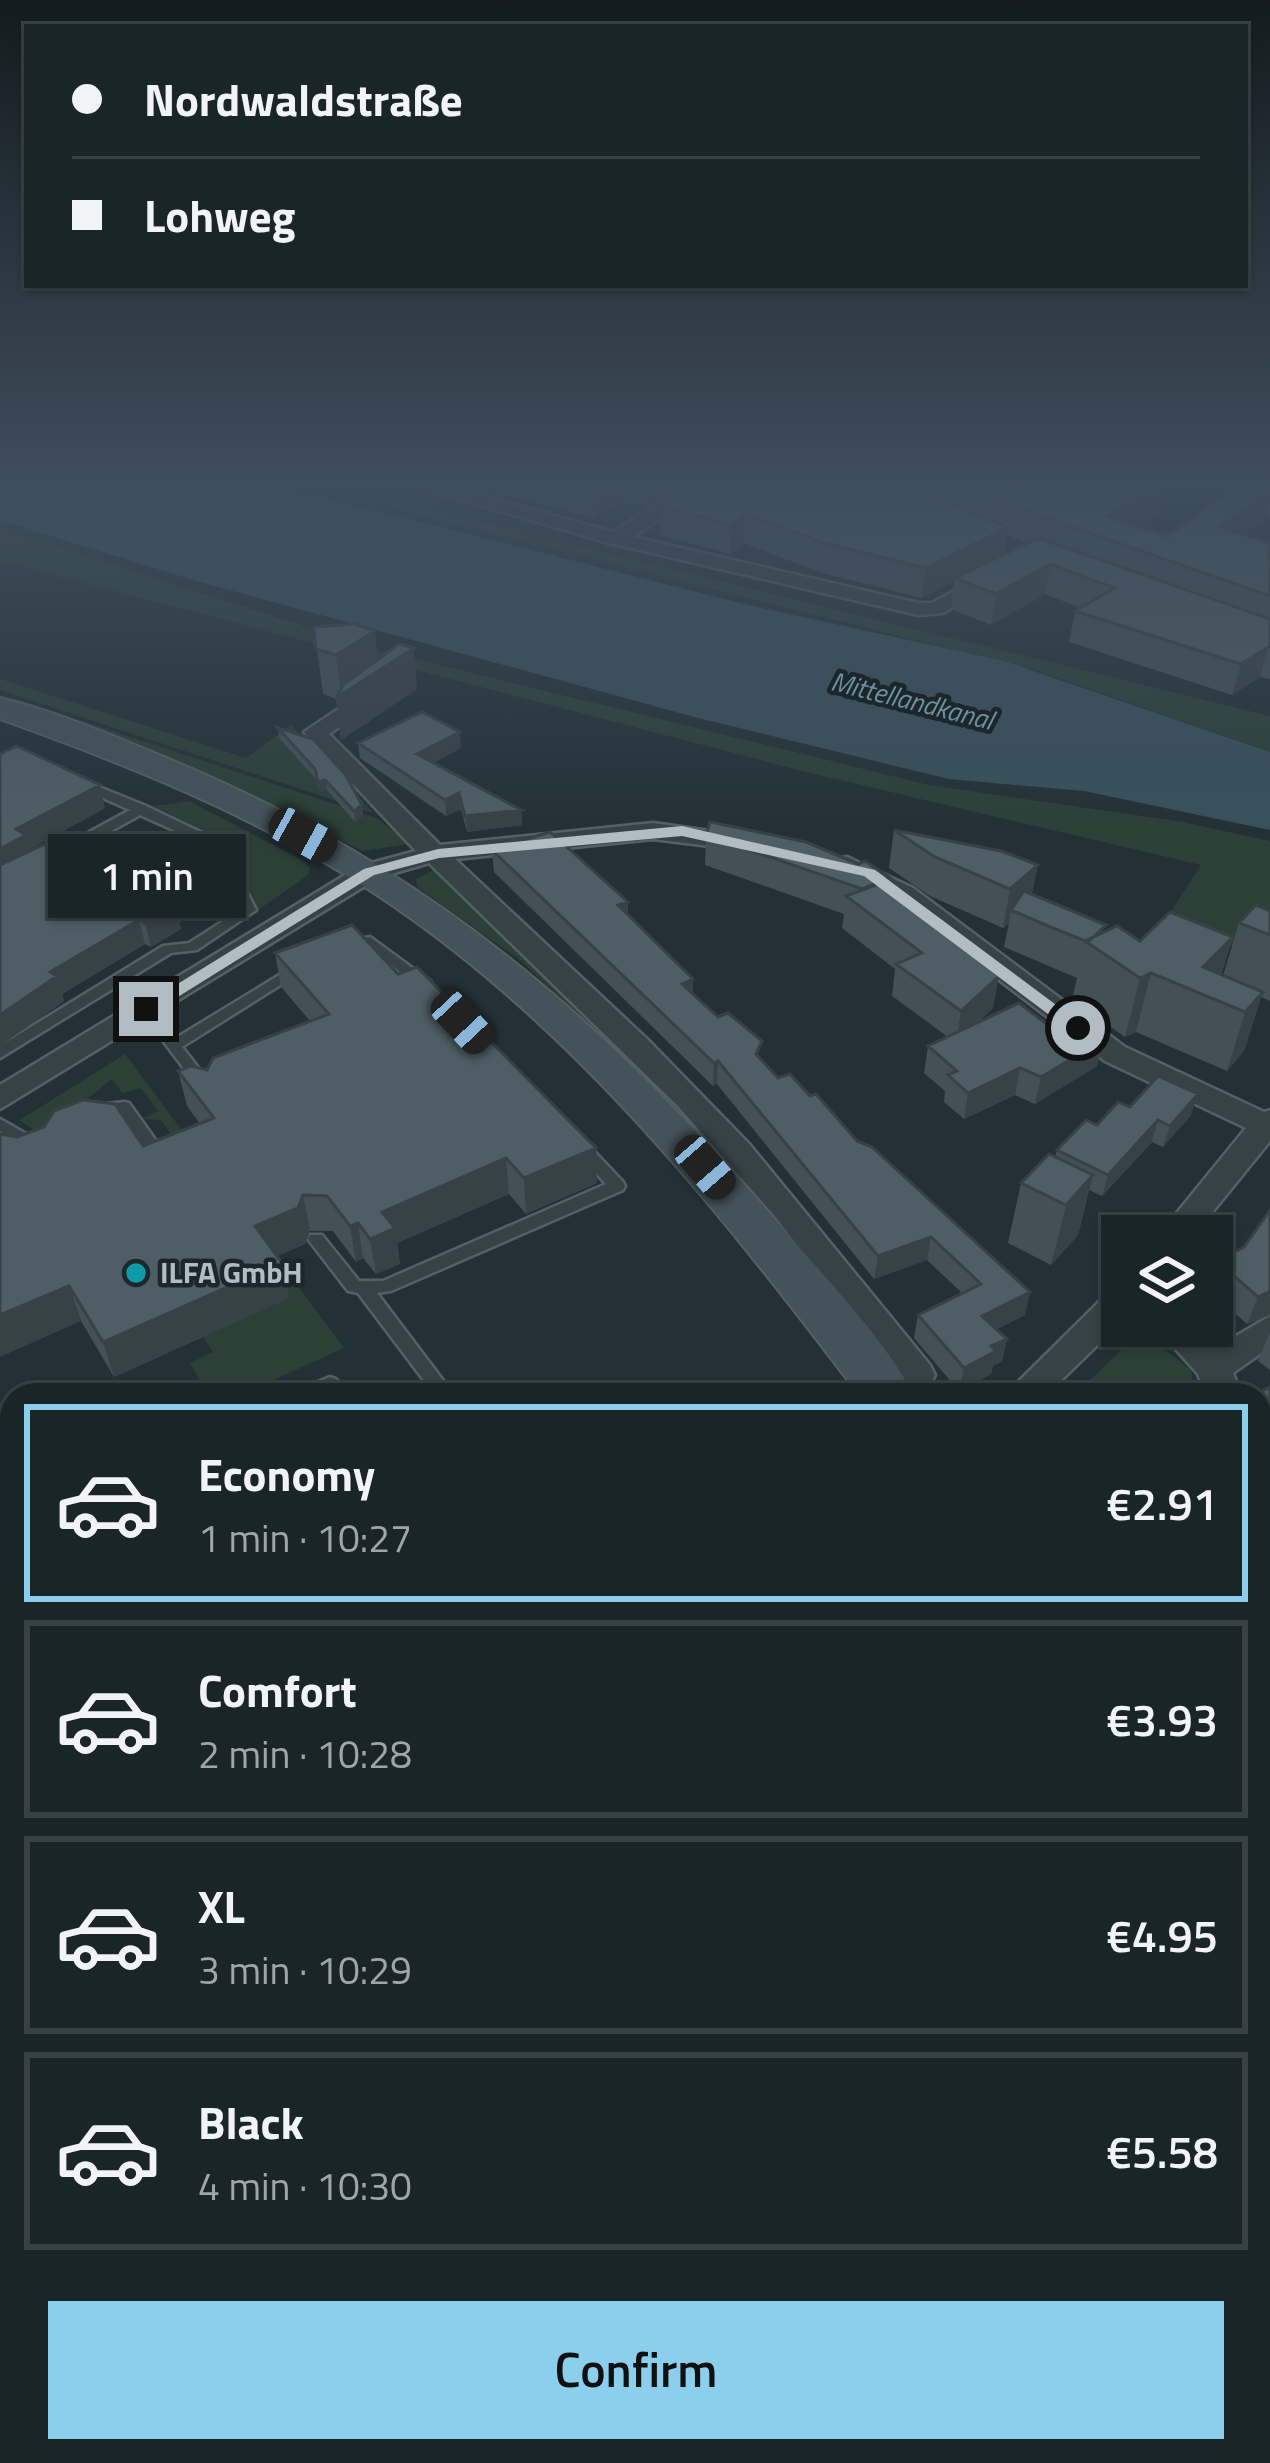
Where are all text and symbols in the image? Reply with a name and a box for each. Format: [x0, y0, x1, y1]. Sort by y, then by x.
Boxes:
text: Nordwaldstraße [144, 65, 463, 133]
text: Lohweg [144, 181, 296, 249]
water label: Mittellandkanal [827, 660, 1001, 740]
car [263, 802, 343, 868]
callout: 1 min [47, 835, 245, 919]
text: 1 min [100, 846, 194, 905]
route end [119, 982, 173, 1036]
car [424, 983, 500, 1061]
route start [1051, 1001, 1105, 1055]
car [668, 1128, 742, 1206]
map controls [1101, 1215, 1233, 1347]
button: layers [1101, 1215, 1233, 1347]
place label: ILFA GmbH [160, 1249, 303, 1295]
marker: ILFA GmbH [123, 1260, 149, 1286]
text: Economy [198, 1440, 375, 1508]
icon: car [54, 1449, 162, 1557]
text: €2.91 [1106, 1469, 1218, 1537]
text: 1 min · 10:27 [198, 1508, 412, 1567]
text: Comfort [198, 1656, 357, 1724]
icon: car [54, 1665, 162, 1773]
text: €3.93 [1106, 1685, 1218, 1753]
text: 2 min · 10:28 [198, 1724, 412, 1783]
text: XL [198, 1872, 245, 1940]
icon: car [54, 1881, 162, 1989]
text: €4.95 [1106, 1901, 1218, 1969]
text: 3 min · 10:29 [198, 1940, 412, 1999]
text: Black [198, 2088, 304, 2156]
icon: car [54, 2097, 162, 2205]
text: €5.58 [1106, 2117, 1218, 2185]
text: 4 min · 10:30 [198, 2156, 412, 2215]
button: Confirm [48, 2301, 1224, 2439]

